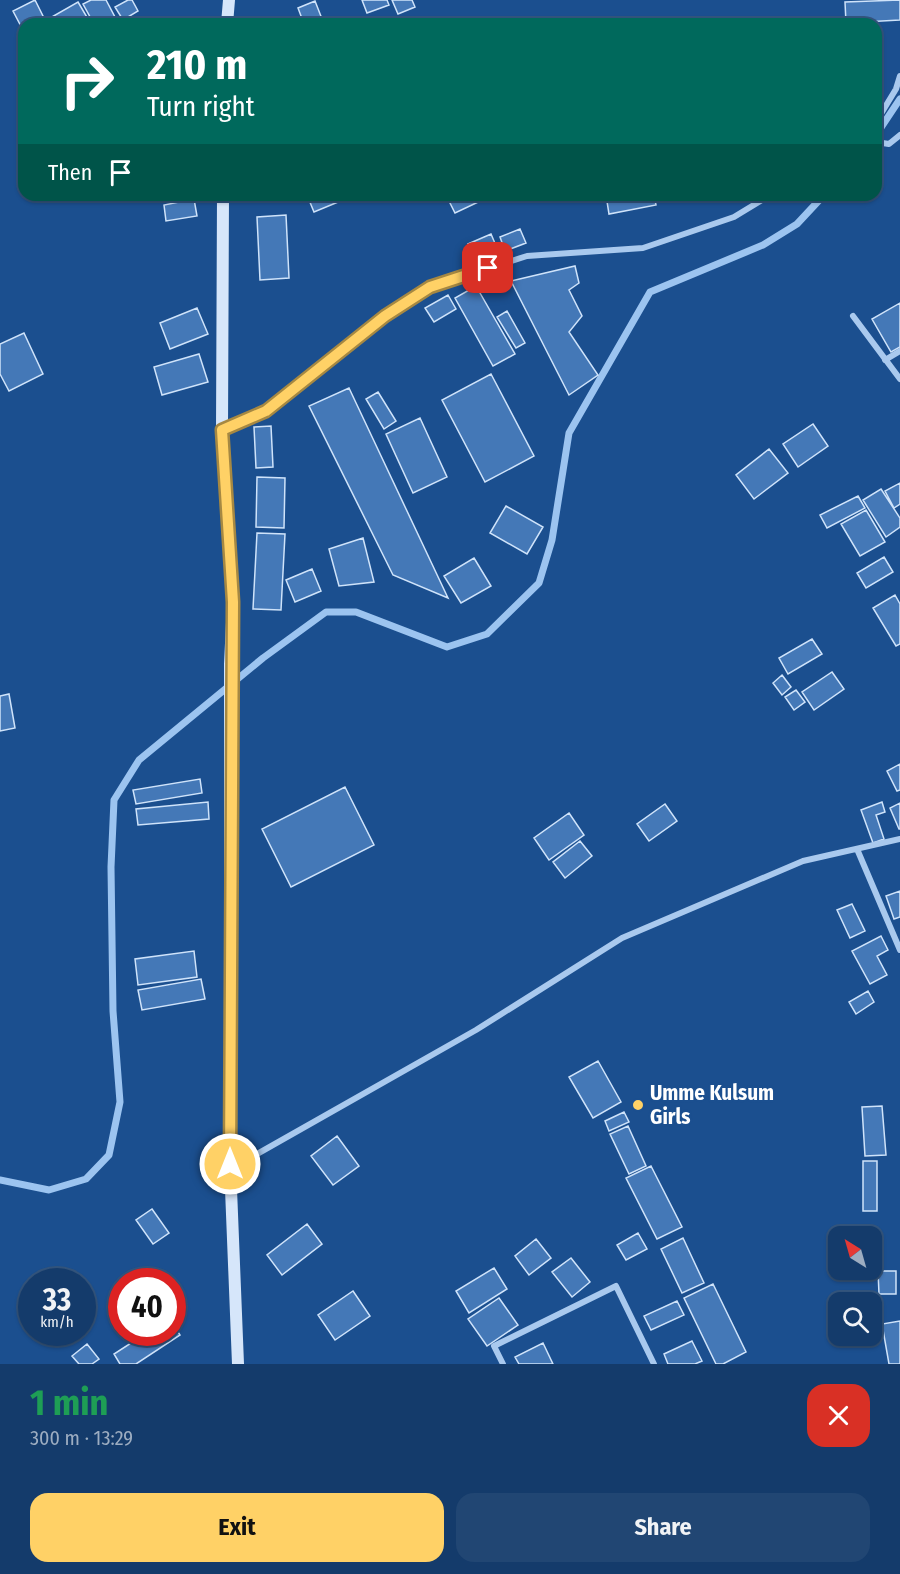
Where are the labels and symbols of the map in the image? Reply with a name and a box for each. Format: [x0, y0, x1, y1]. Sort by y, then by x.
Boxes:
pin [462, 242, 513, 293]
place label: Umme Kulsum Girls [650, 1080, 774, 1130]
marker: Umme Kulsum Girls [631, 1098, 645, 1112]
position arrow [198, 1132, 262, 1196]
north arrow [828, 1226, 882, 1280]
speed limit sign: 40 [108, 1268, 186, 1346]

